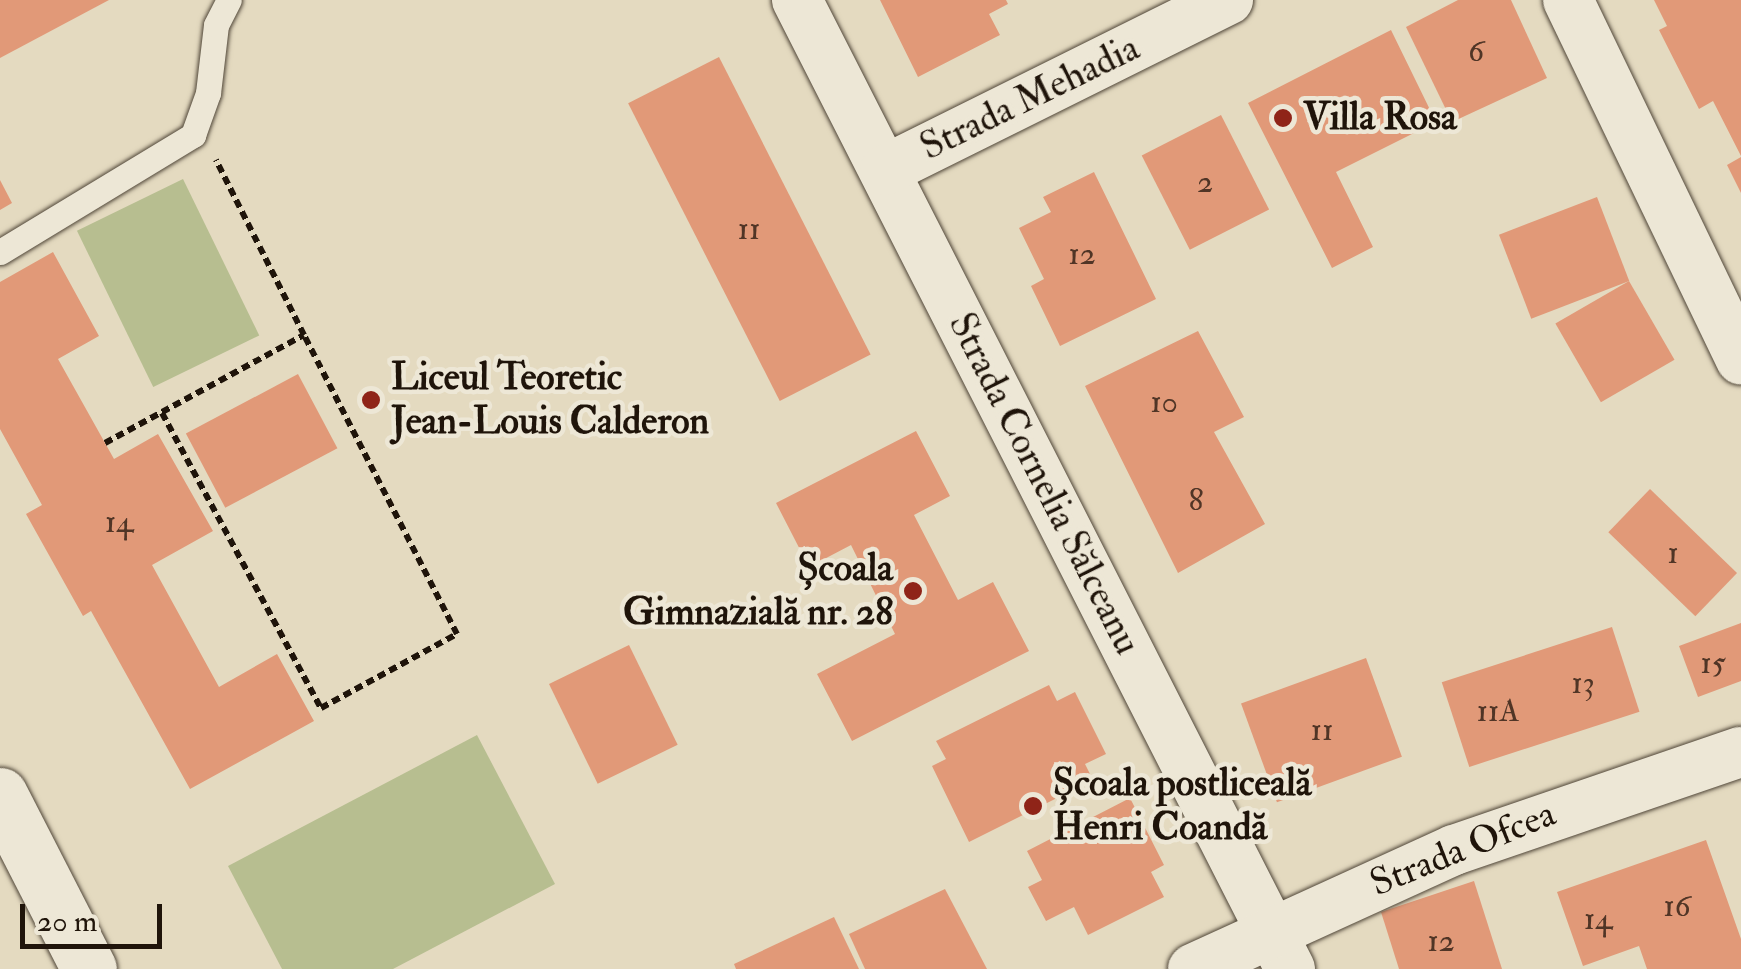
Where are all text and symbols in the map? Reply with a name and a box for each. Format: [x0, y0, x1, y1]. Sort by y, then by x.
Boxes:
street label: Strada Mehadia [913, 25, 1147, 171]
house number: 6 [1468, 32, 1484, 70]
place label: Villa Rosa [1303, 95, 1457, 141]
marker: Villa Rosa [1272, 107, 1294, 129]
house number: 2 [1197, 163, 1213, 201]
house number: 11 [738, 210, 760, 248]
house number: 12 [1068, 235, 1096, 273]
street label: Strada Cornelia Sălceanu [938, 306, 1150, 662]
place label: Liceul Teoretic Jean-Louis Calderon [391, 355, 709, 444]
house number: 10 [1150, 383, 1178, 421]
marker: Liceul Teoretic Jean-Louis Calderon [360, 389, 382, 411]
house number: 8 [1188, 481, 1204, 519]
house number: 14 [105, 503, 133, 541]
house number: 1 [1667, 534, 1679, 572]
place label: Școala Gimnazială nr. 28 [623, 546, 893, 636]
marker: Școala Gimnazială nr. 28 [902, 580, 924, 602]
house number: 15 [1700, 644, 1726, 682]
house number: 13 [1571, 664, 1595, 702]
house number: 11A [1476, 692, 1520, 730]
house number: 11 [1311, 711, 1333, 749]
place label: Școala postliceală Henri Coandă [1053, 761, 1311, 851]
street label: Strada Ofcea [1364, 791, 1562, 907]
marker: Școala postliceală Henri Coandă [1022, 795, 1044, 817]
scale bar [25, 884, 168, 946]
house number: 16 [1663, 887, 1691, 925]
house number: 14 [1584, 900, 1612, 938]
text: 20 m [37, 903, 97, 940]
house number: 12 [1427, 922, 1455, 960]

